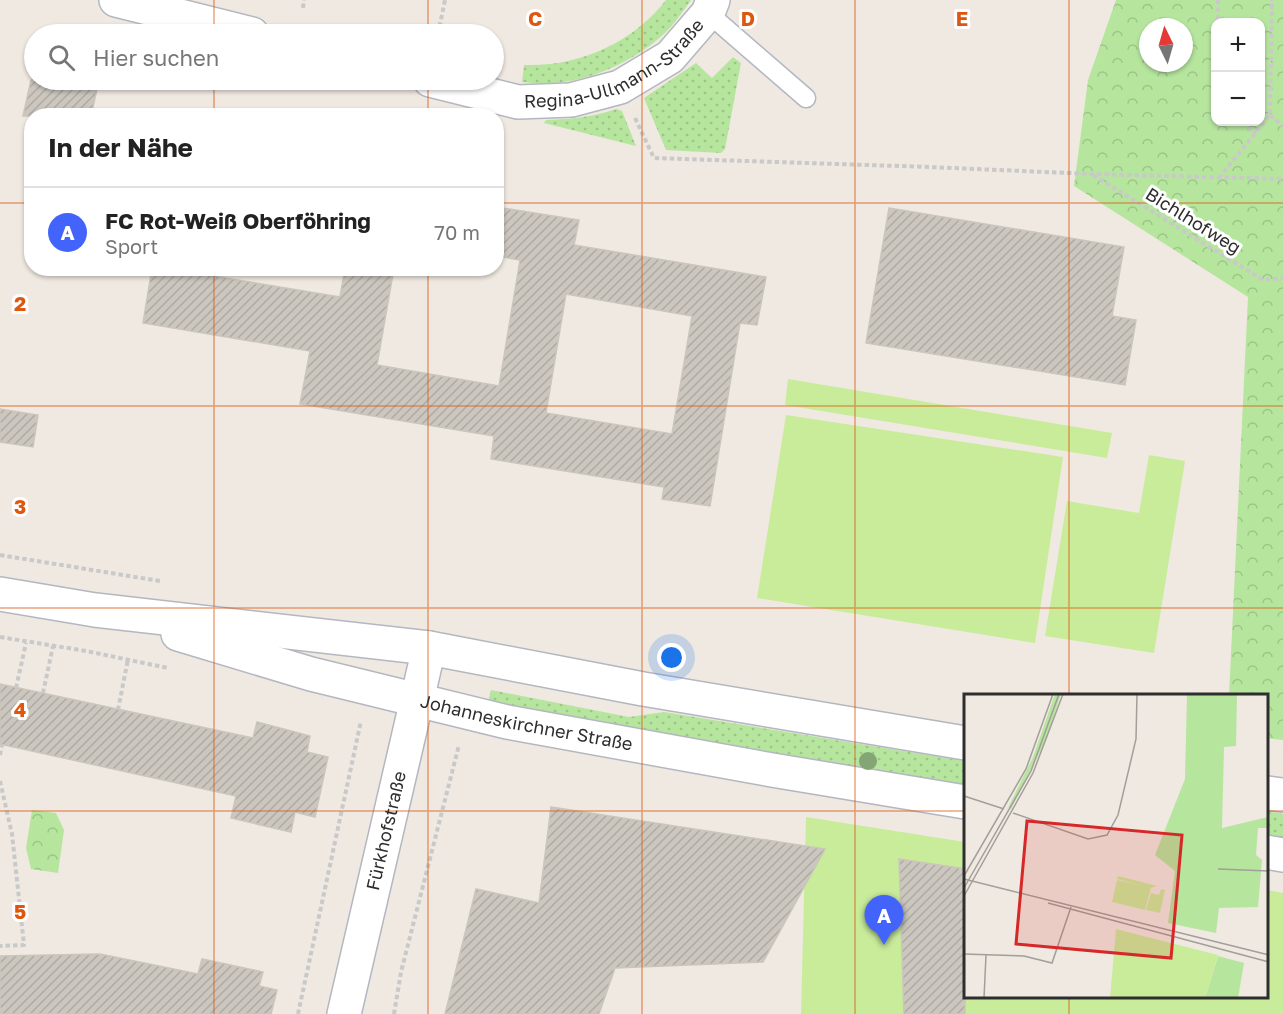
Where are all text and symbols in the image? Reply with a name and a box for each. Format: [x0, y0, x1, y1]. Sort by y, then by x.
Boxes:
text: C [528, 6, 542, 30]
text: D [741, 6, 755, 30]
text: E [956, 6, 968, 30]
street label: Regina-Ullmann-Straße [524, 14, 708, 112]
north arrow [1139, 18, 1193, 72]
map controls [1211, 18, 1265, 126]
button: + [1211, 18, 1265, 72]
search box [24, 24, 504, 90]
icon: search [45, 41, 78, 74]
text: Hier suchen [93, 44, 219, 71]
button: − [1211, 72, 1265, 126]
text: In der Nähe [48, 132, 193, 163]
street label: Bichlhofweg [1142, 182, 1245, 258]
text: FC Rot-Weiß Oberföhring [105, 207, 371, 234]
text: A [60, 220, 75, 244]
text: 70 m [434, 220, 480, 244]
text: Sport [105, 234, 158, 258]
text: 2 [14, 291, 26, 315]
text: 3 [14, 494, 26, 518]
your location [657, 643, 686, 672]
street label: Johanneskirchner Straße [418, 689, 635, 755]
inset map [964, 694, 1268, 999]
text: 4 [14, 697, 26, 721]
street label: Fürkhofstraße [361, 769, 410, 892]
pin: A [864, 896, 904, 945]
text: 5 [14, 899, 26, 923]

